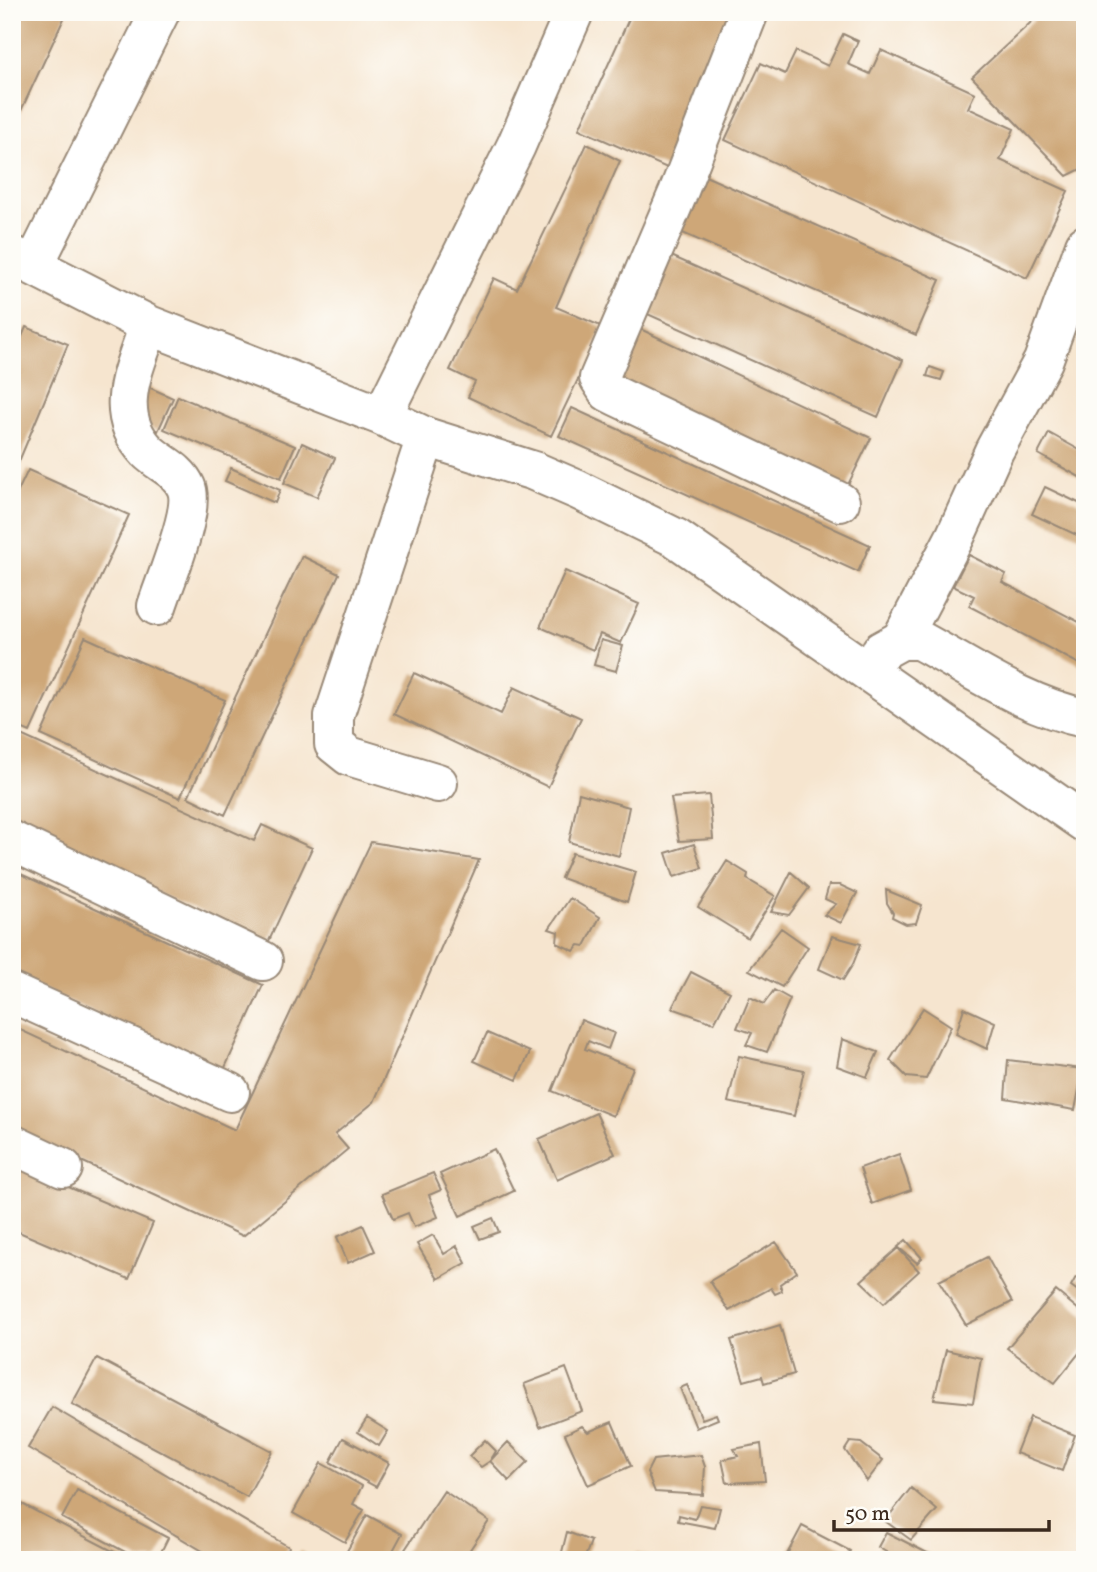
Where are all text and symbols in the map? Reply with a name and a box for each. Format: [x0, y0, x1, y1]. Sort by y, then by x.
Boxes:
scale bar [834, 1488, 1050, 1532]
text: 50 m [845, 1500, 890, 1529]

